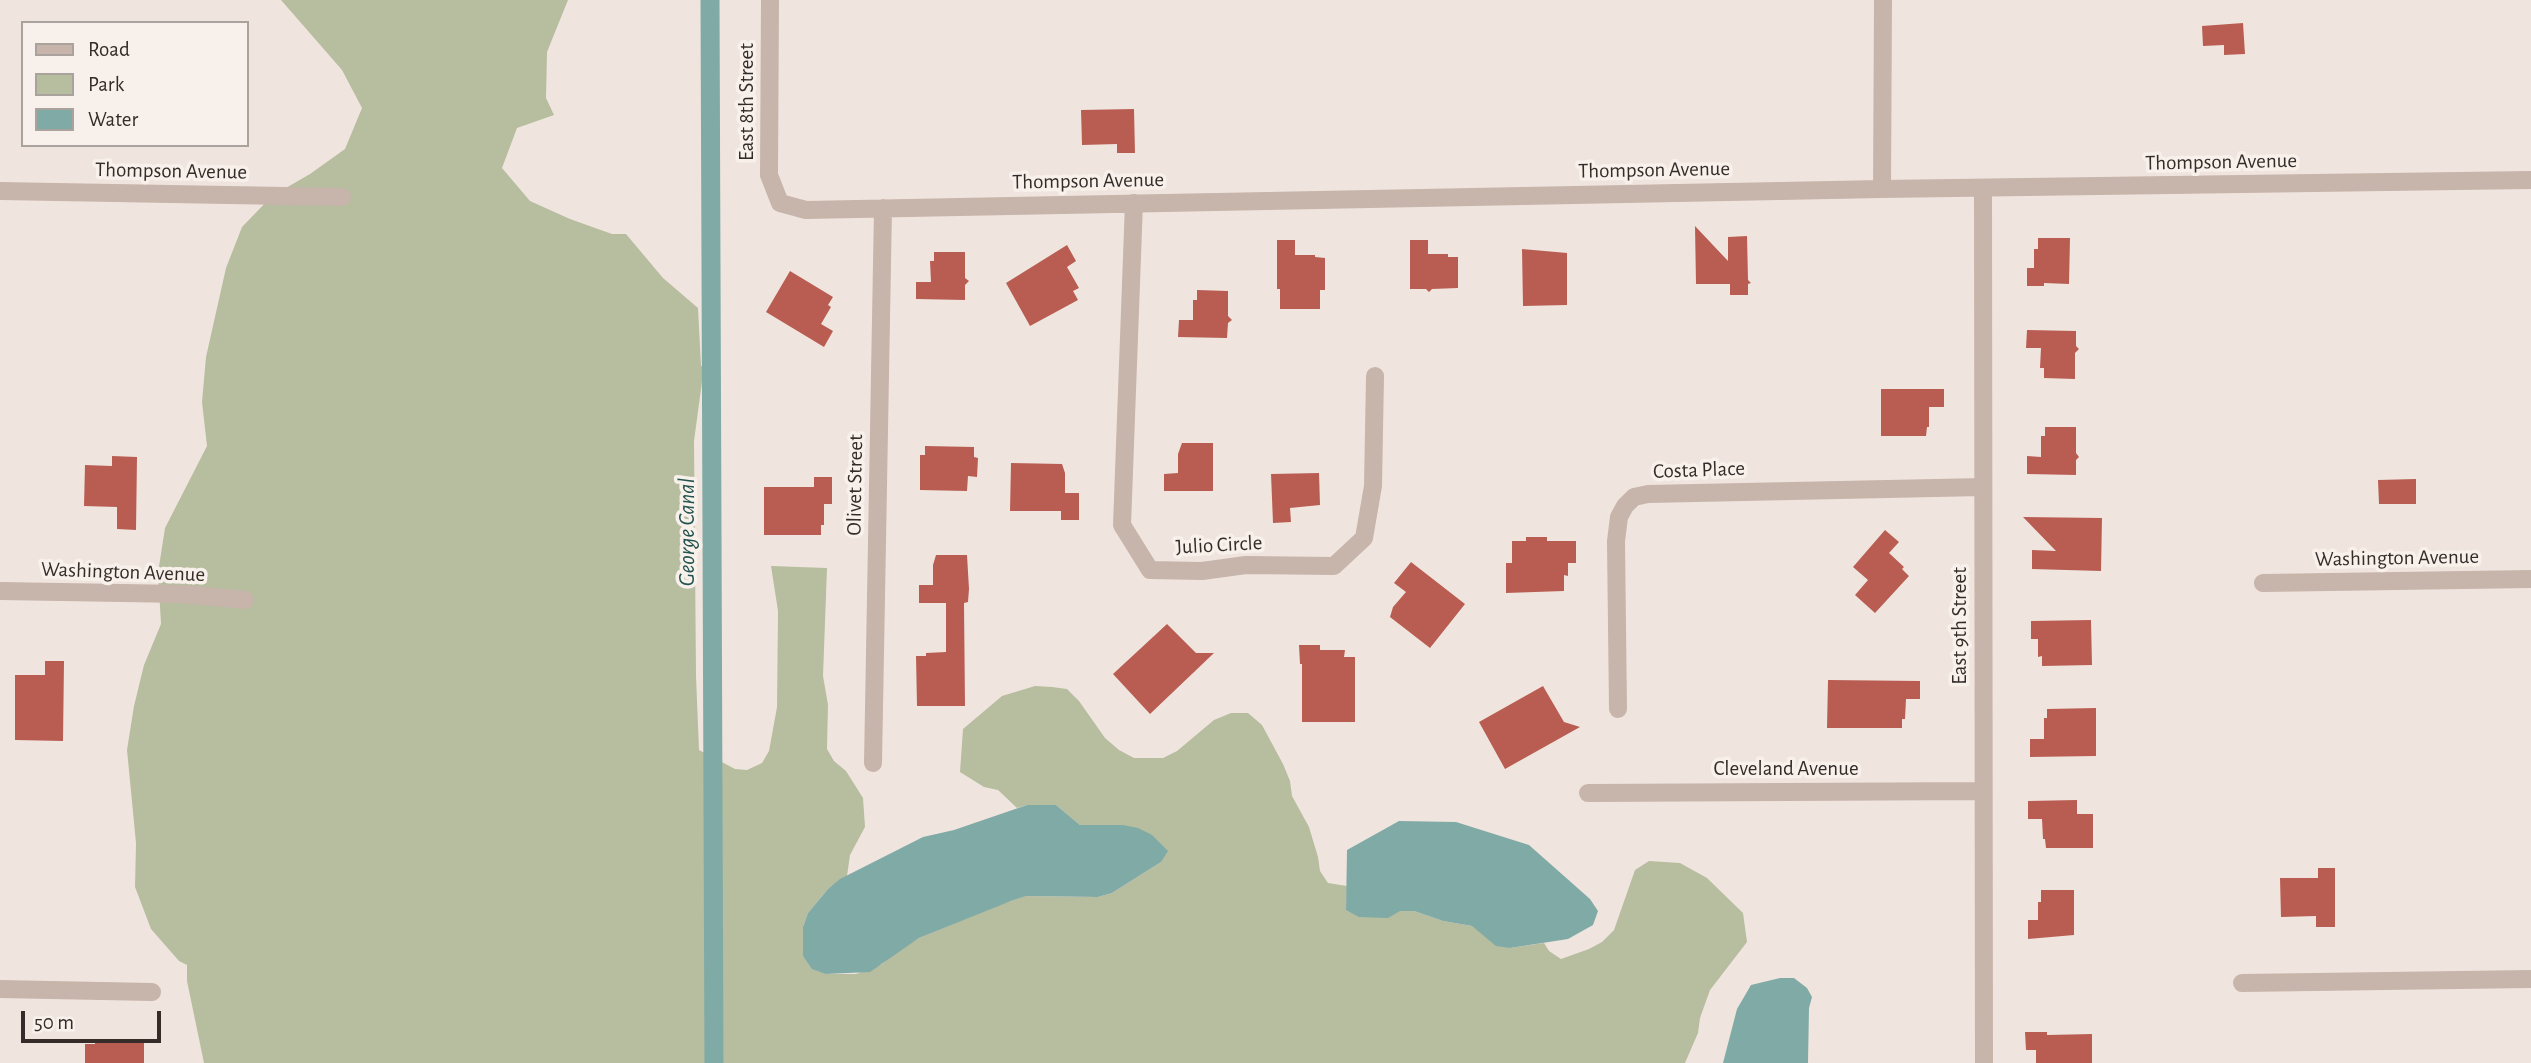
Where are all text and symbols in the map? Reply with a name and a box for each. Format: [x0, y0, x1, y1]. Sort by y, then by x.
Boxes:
legend [21, 21, 248, 147]
text: Road [88, 39, 130, 60]
street label: East 8th Street [734, 43, 760, 161]
text: Park [88, 74, 124, 95]
text: Water [88, 109, 138, 130]
street label: Thompson Avenue [2145, 148, 2297, 176]
street label: Thompson Avenue [1578, 156, 1730, 184]
street label: Thompson Avenue [95, 157, 247, 185]
street label: Thompson Avenue [1012, 167, 1164, 195]
street label: Olivet Street [842, 434, 868, 536]
street label: Costa Place [1653, 456, 1745, 484]
water label: George Canal [673, 478, 701, 586]
street label: Julio Circle [1175, 530, 1263, 560]
street label: Washington Avenue [2315, 544, 2479, 572]
street label: Washington Avenue [41, 557, 205, 587]
street label: East 9th Street [1947, 567, 1973, 685]
street label: Cleveland Avenue [1713, 756, 1859, 782]
scale bar [24, 996, 164, 1040]
text: 50 m [34, 1012, 74, 1033]

